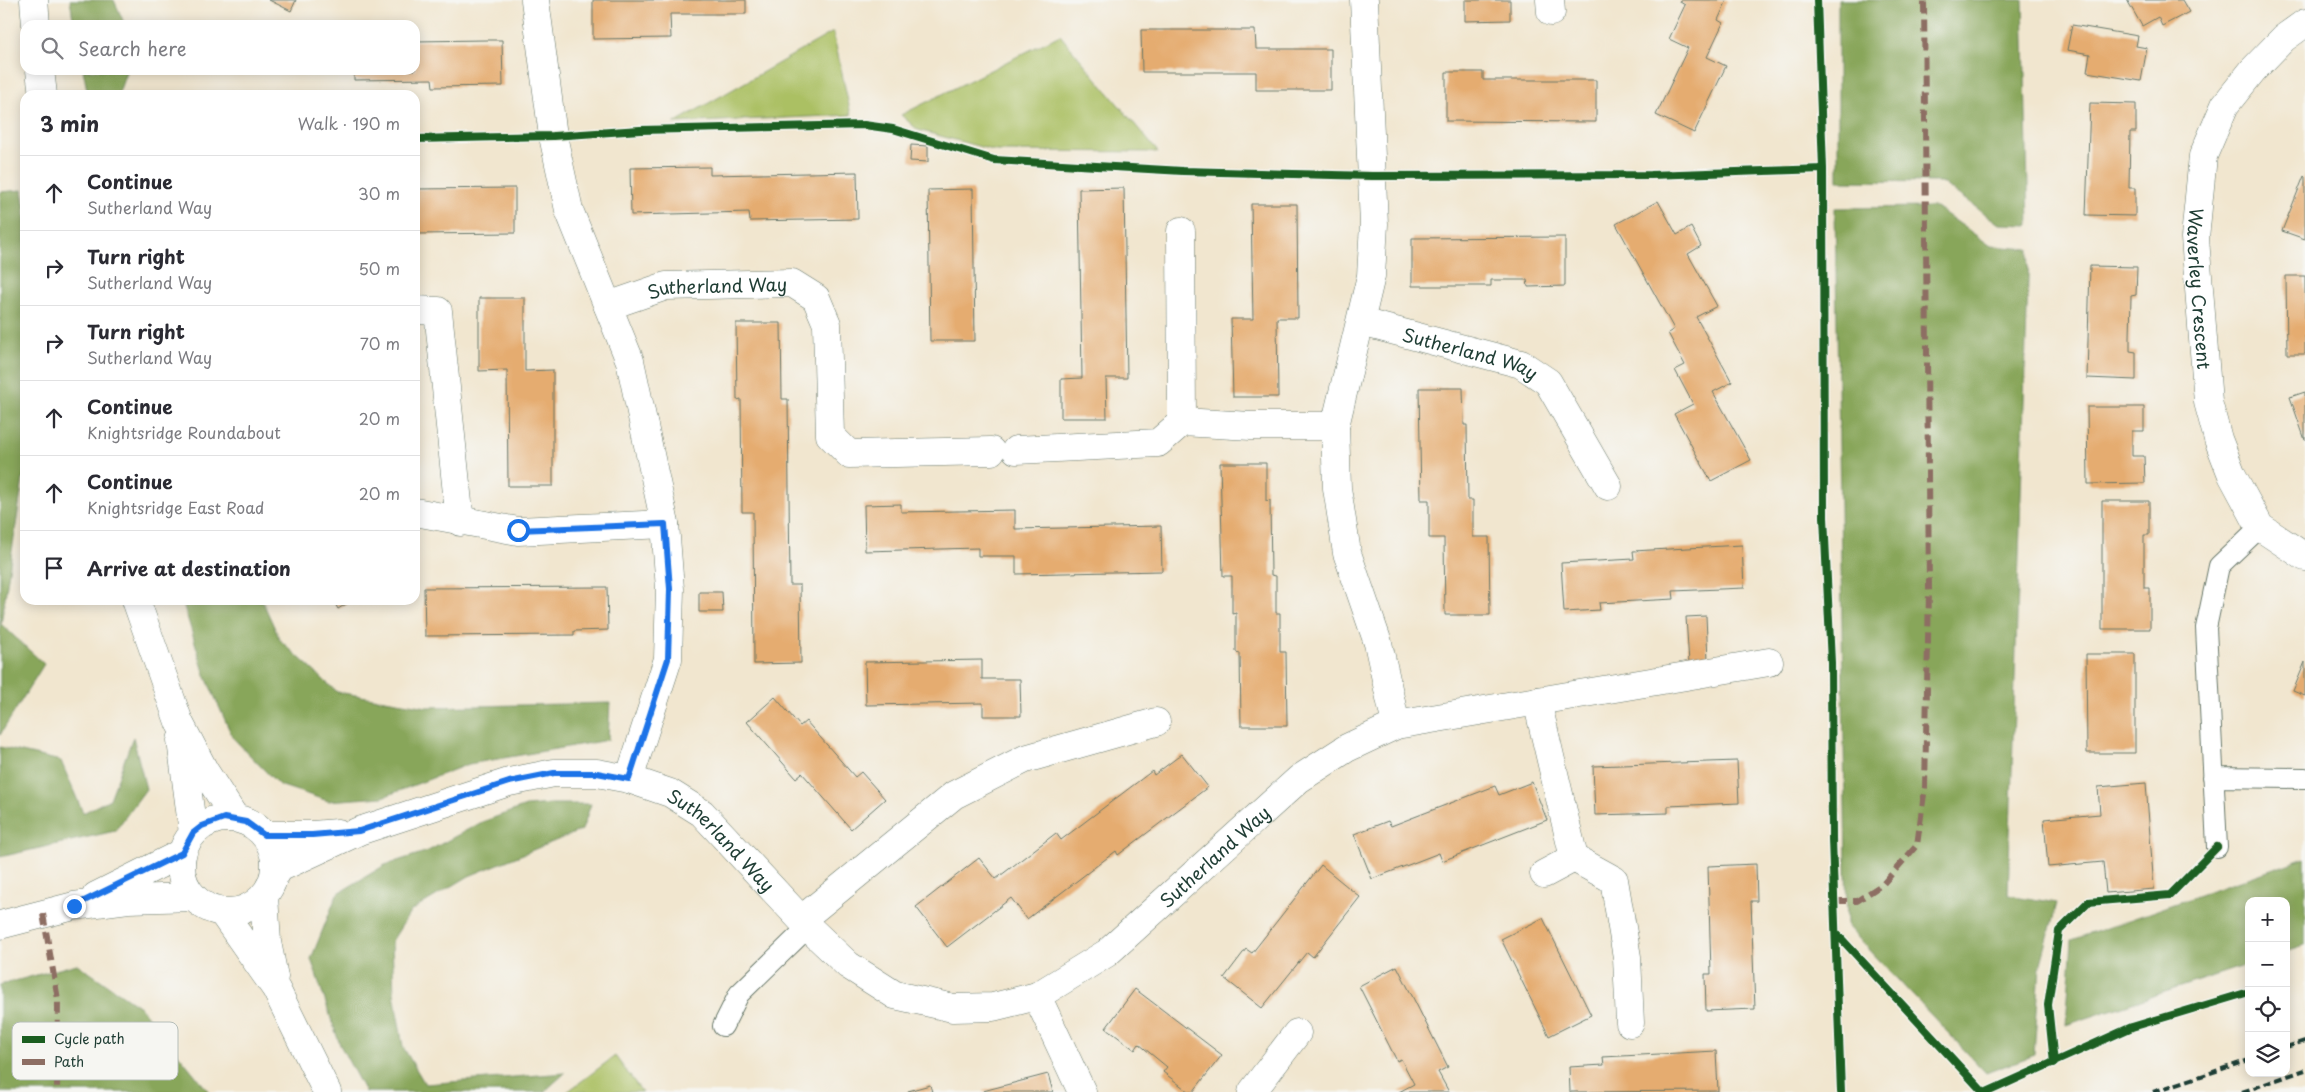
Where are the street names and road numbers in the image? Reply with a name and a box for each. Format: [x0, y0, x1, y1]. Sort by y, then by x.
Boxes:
street label: Waverley Crescent [2181, 207, 2219, 370]
street label: Sutherland Way [643, 270, 787, 305]
street label: Sutherland Way [1400, 320, 1544, 386]
street label: Sutherland Way [662, 781, 782, 897]
street label: Sutherland Way [1153, 799, 1275, 913]

